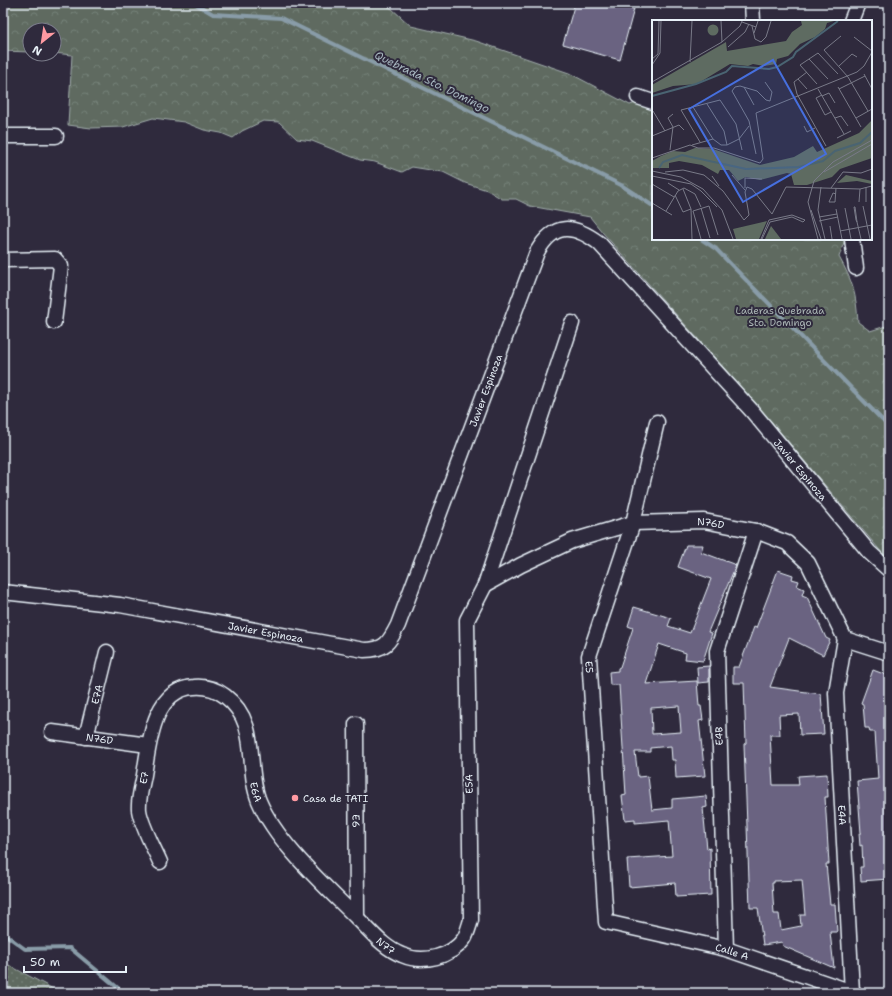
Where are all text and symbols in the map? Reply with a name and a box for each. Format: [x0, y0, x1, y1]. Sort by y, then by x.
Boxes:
inset map [652, 20, 872, 240]
north arrow [22, 22, 62, 62]
text: N [29, 41, 45, 59]
water label: Quebrada Sto. Domingo [372, 48, 492, 117]
park label: Laderas Quebrada Sto. Domingo [736, 304, 825, 329]
street label: Javier Espinoza [466, 352, 505, 428]
street label: Javier Espinoza [771, 436, 830, 504]
street label: N76D [697, 514, 726, 531]
street label: Javier Espinoza [227, 619, 305, 645]
street label: E5 [583, 661, 597, 674]
street label: E7A [88, 683, 105, 705]
street label: E4B [712, 726, 726, 746]
street label: N76D [85, 730, 114, 747]
street label: E7 [136, 770, 151, 785]
street label: E5A [462, 774, 476, 794]
street label: E6A [247, 781, 265, 804]
place label: Casa de TATI [303, 792, 369, 805]
marker: Casa de TATI [290, 793, 300, 803]
street label: E4A [836, 805, 850, 825]
street label: E6 [350, 814, 363, 828]
street label: N77 [373, 934, 398, 957]
street label: Calle A [714, 940, 751, 963]
scale bar [24, 948, 126, 974]
text: 50 m [30, 954, 60, 970]

